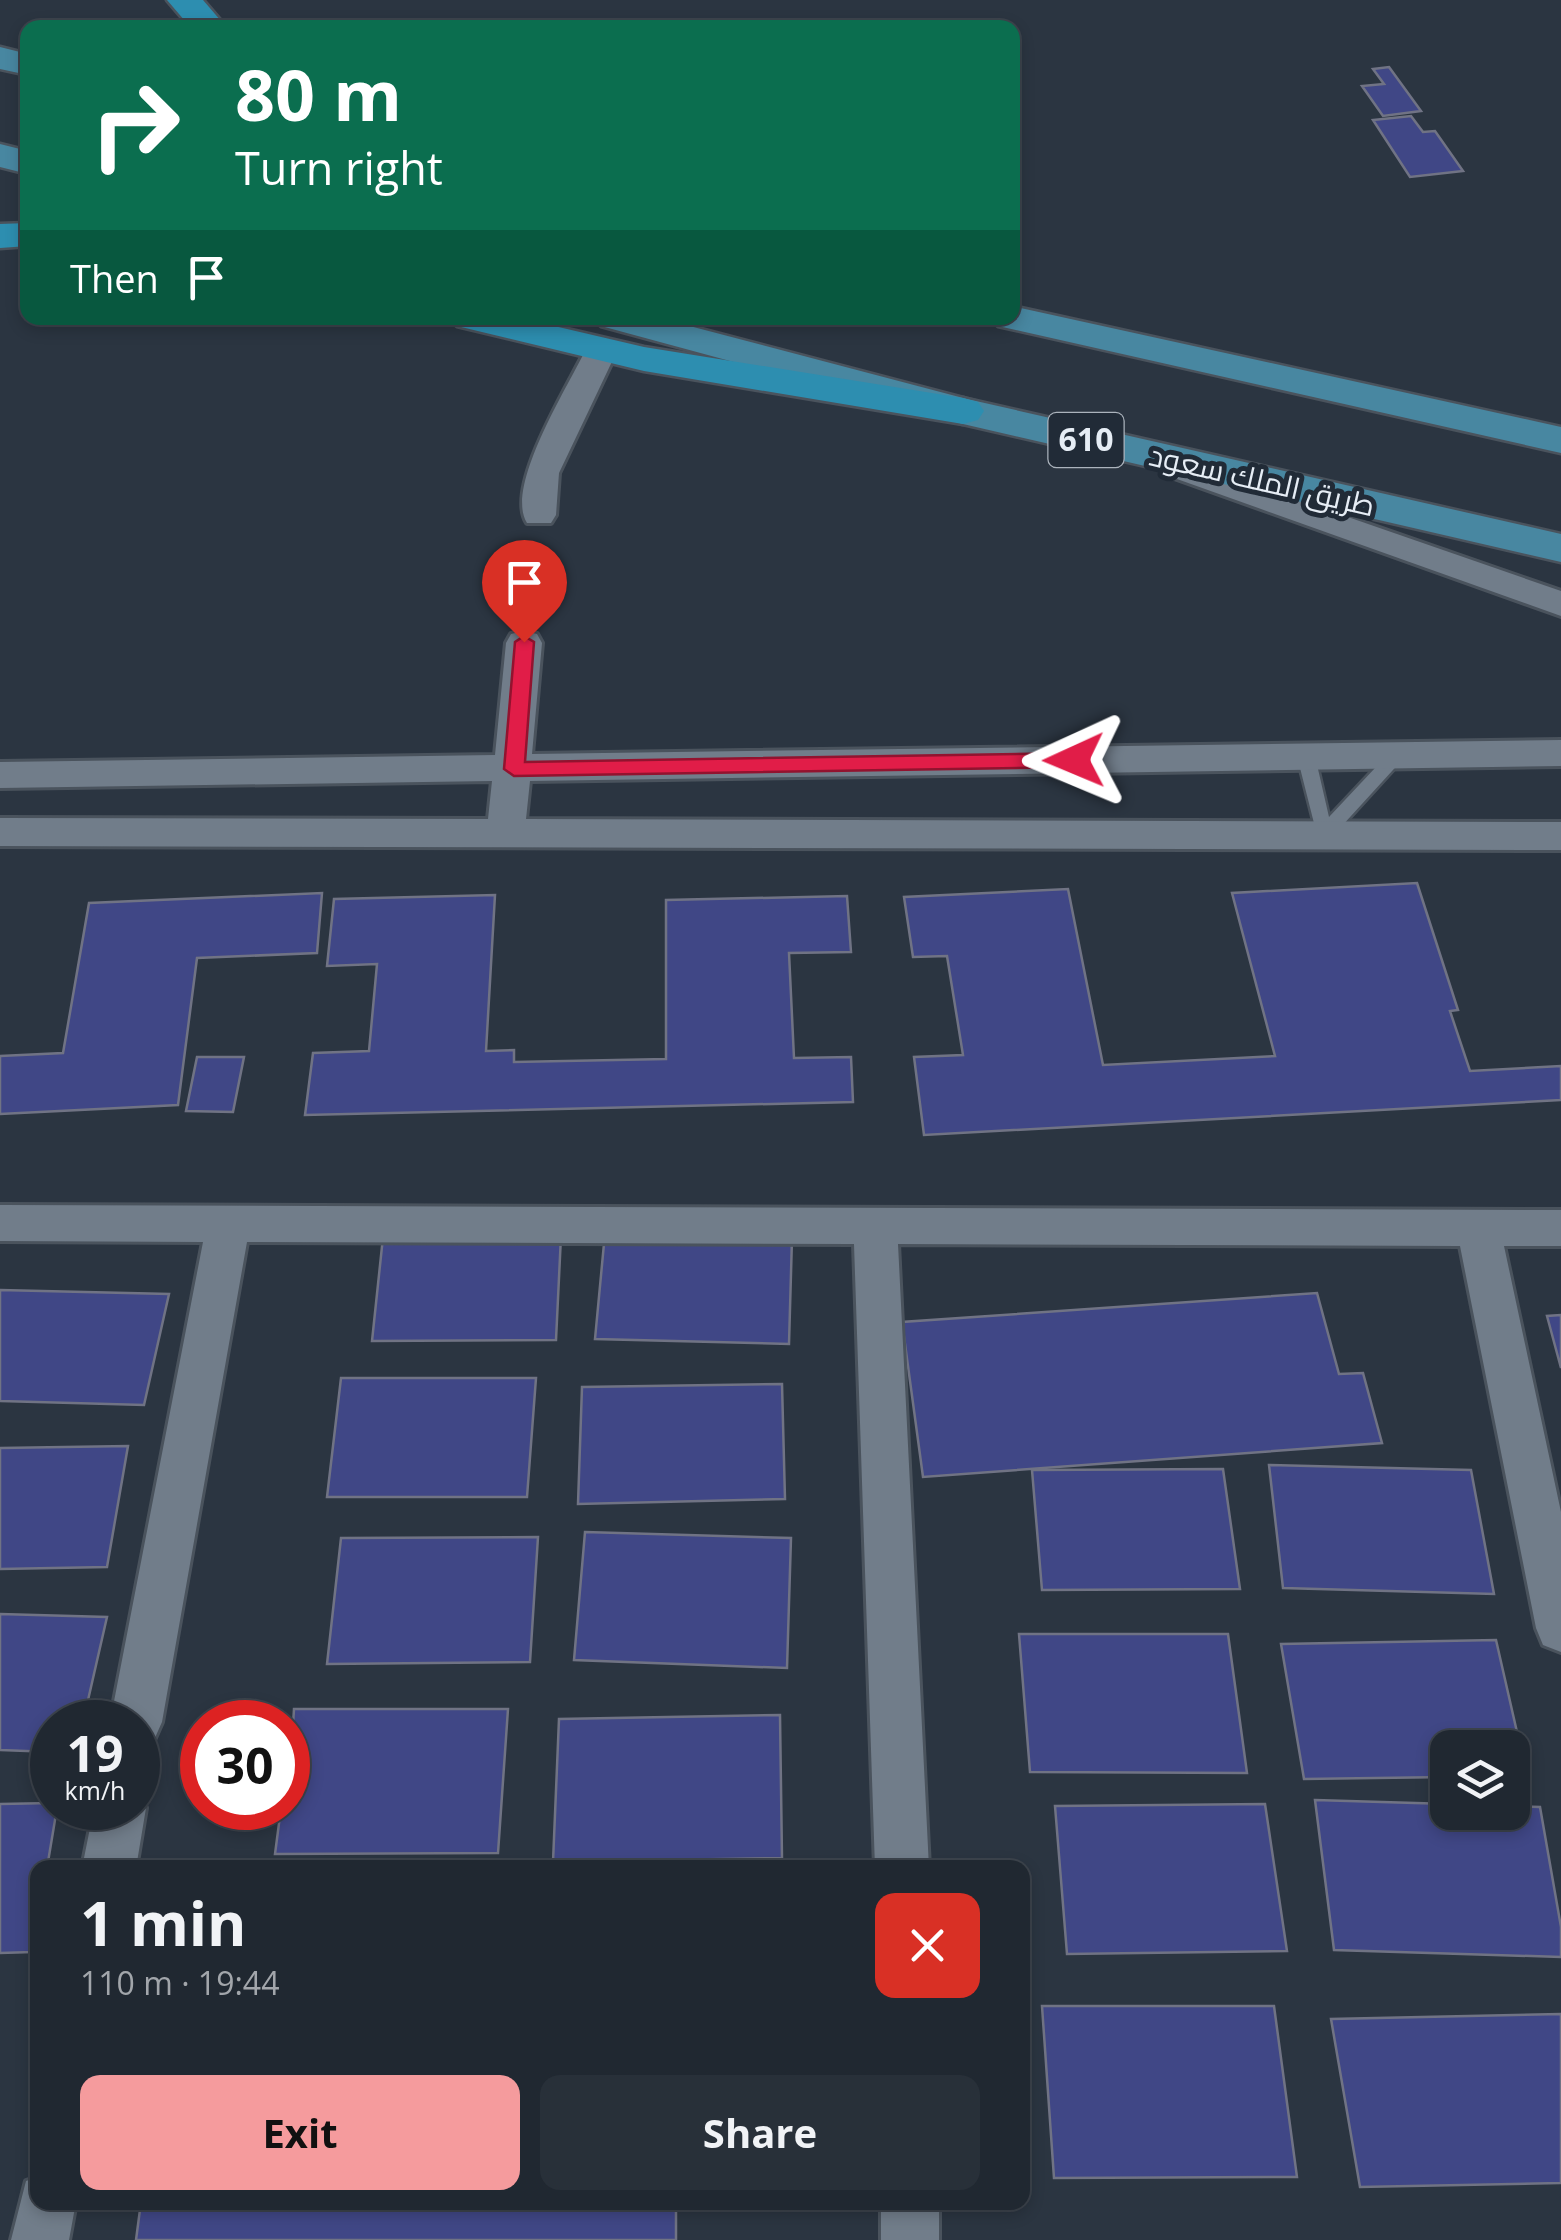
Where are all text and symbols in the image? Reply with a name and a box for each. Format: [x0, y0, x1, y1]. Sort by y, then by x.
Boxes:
text: 80 m [235, 46, 402, 142]
icon: right [70, 60, 200, 190]
text: Turn right [235, 137, 443, 198]
icon: arrive [179, 250, 234, 305]
text: Then [70, 252, 159, 304]
road number: 610 [1048, 413, 1124, 467]
street label: طريق الملك سعود [1146, 434, 1379, 525]
pin [482, 540, 567, 643]
icon: arrive [497, 555, 552, 610]
position arrow [1022, 708, 1126, 812]
speed limit sign: 30 [180, 1700, 310, 1830]
text: 19 [66, 1719, 124, 1787]
map controls [1430, 1730, 1530, 1830]
button: layers [1430, 1730, 1530, 1830]
text: km/h [65, 1773, 125, 1807]
text: 1 min [80, 1882, 247, 1964]
button: close [875, 1893, 980, 1998]
text: 110 m · 19:44 [80, 1961, 279, 2004]
button: Exit [80, 2075, 520, 2190]
button: Share [540, 2075, 980, 2190]

